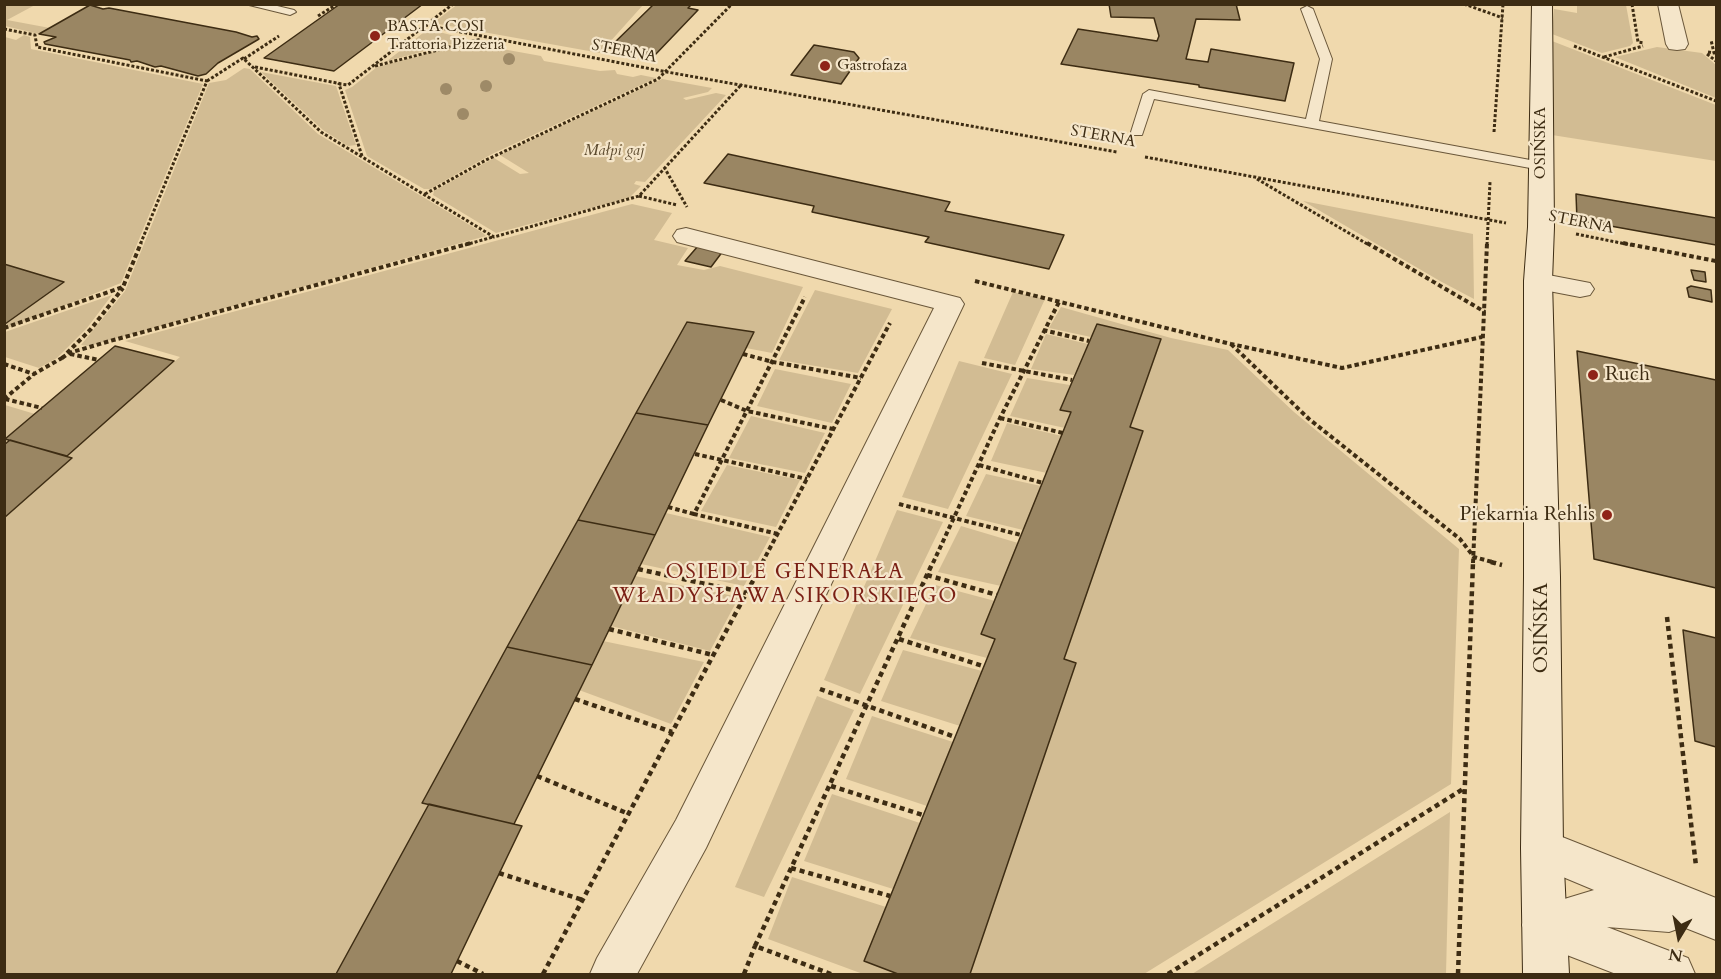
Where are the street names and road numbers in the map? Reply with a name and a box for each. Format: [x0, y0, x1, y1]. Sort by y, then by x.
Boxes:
street label: STERNA [590, 36, 658, 68]
street label: OSIŃSKA [1531, 107, 1551, 179]
street label: STERNA [1069, 122, 1137, 152]
street label: STERNA [1547, 207, 1615, 239]
street label: OSIŃSKA [1530, 583, 1554, 673]

